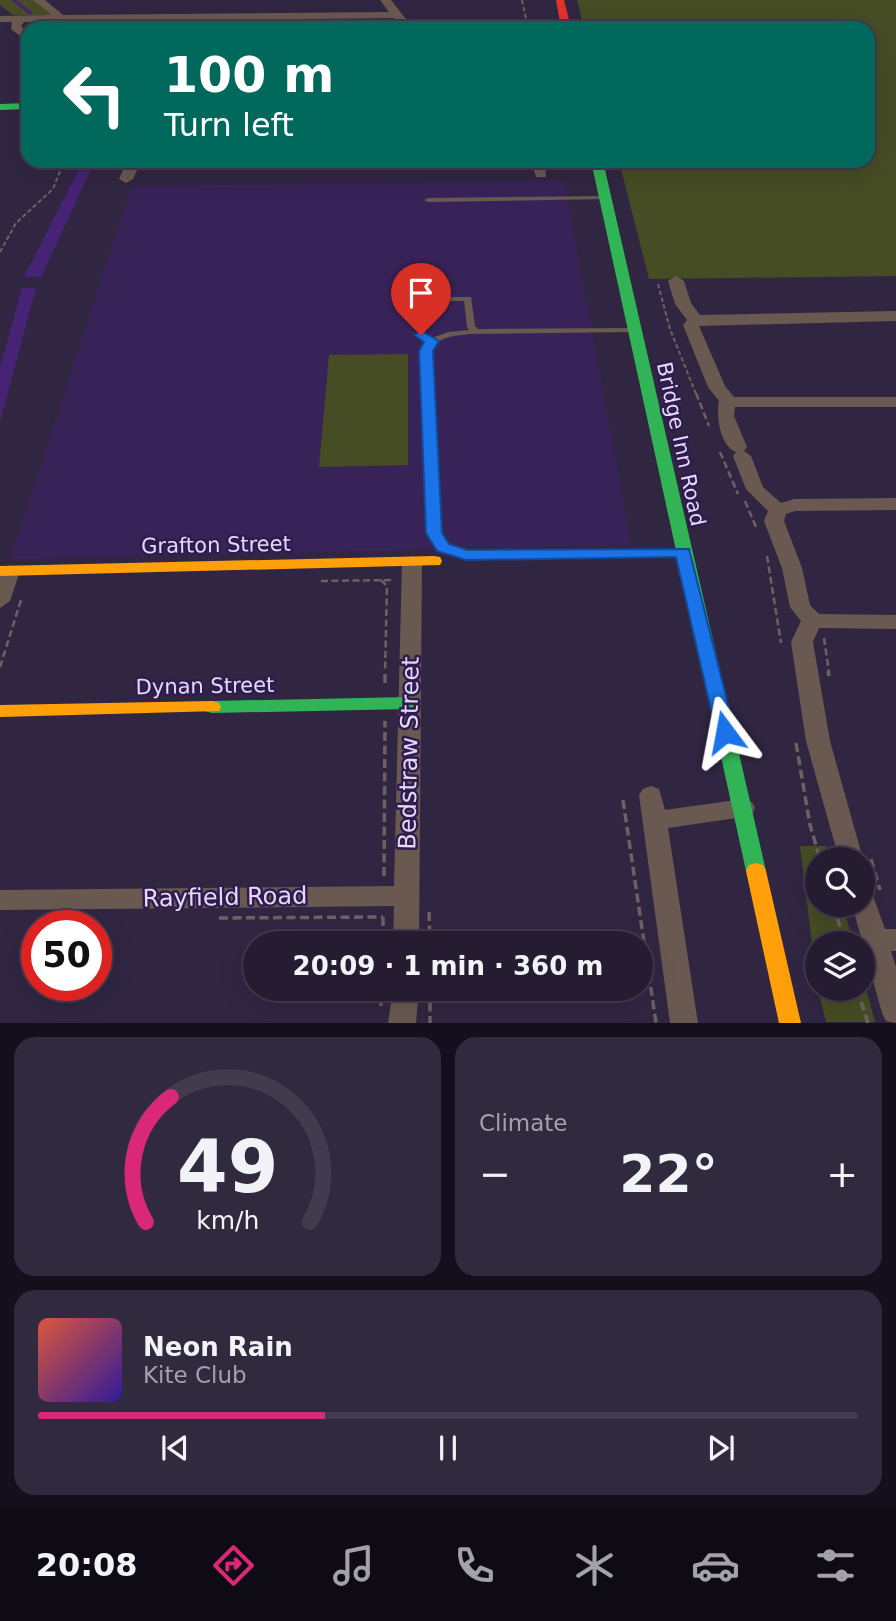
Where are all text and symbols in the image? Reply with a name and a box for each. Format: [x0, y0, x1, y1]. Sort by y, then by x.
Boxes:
text: 100 m [164, 47, 334, 104]
icon: left [49, 49, 140, 140]
text: Turn left [164, 106, 294, 144]
pin [391, 263, 451, 335]
icon: arrive [402, 274, 440, 312]
street label: Bridge Inn Road [652, 360, 710, 528]
street label: Grafton Street [141, 532, 291, 558]
street label: Bedstraw Street [393, 656, 425, 850]
street label: Dynan Street [136, 673, 274, 699]
position arrow [688, 695, 762, 769]
map controls [805, 847, 875, 1001]
button: search [805, 847, 875, 917]
street label: Rayfield Road [142, 882, 308, 912]
speed limit sign: 50 [21, 910, 112, 1001]
button: layers [805, 931, 875, 1001]
text: 20:09 · 1 min · 360 m [293, 951, 603, 981]
text: Climate [479, 1110, 568, 1136]
text: 49 [177, 1125, 278, 1210]
text: 22° [619, 1144, 718, 1204]
text: − [479, 1152, 511, 1196]
text: + [826, 1152, 858, 1196]
text: km/h [196, 1206, 259, 1235]
text: Neon Rain [143, 1332, 293, 1362]
text: Kite Club [143, 1362, 247, 1388]
icon: previous [156, 1429, 194, 1467]
icon: pause [429, 1429, 467, 1467]
icon: next [702, 1429, 740, 1467]
icon: directions [209, 1541, 258, 1590]
icon: music [329, 1541, 378, 1590]
icon: phone [450, 1541, 499, 1590]
icon: climate [570, 1541, 619, 1590]
icon: car [691, 1541, 740, 1590]
icon: filters [811, 1541, 860, 1590]
text: 20:08 [36, 1546, 138, 1584]

